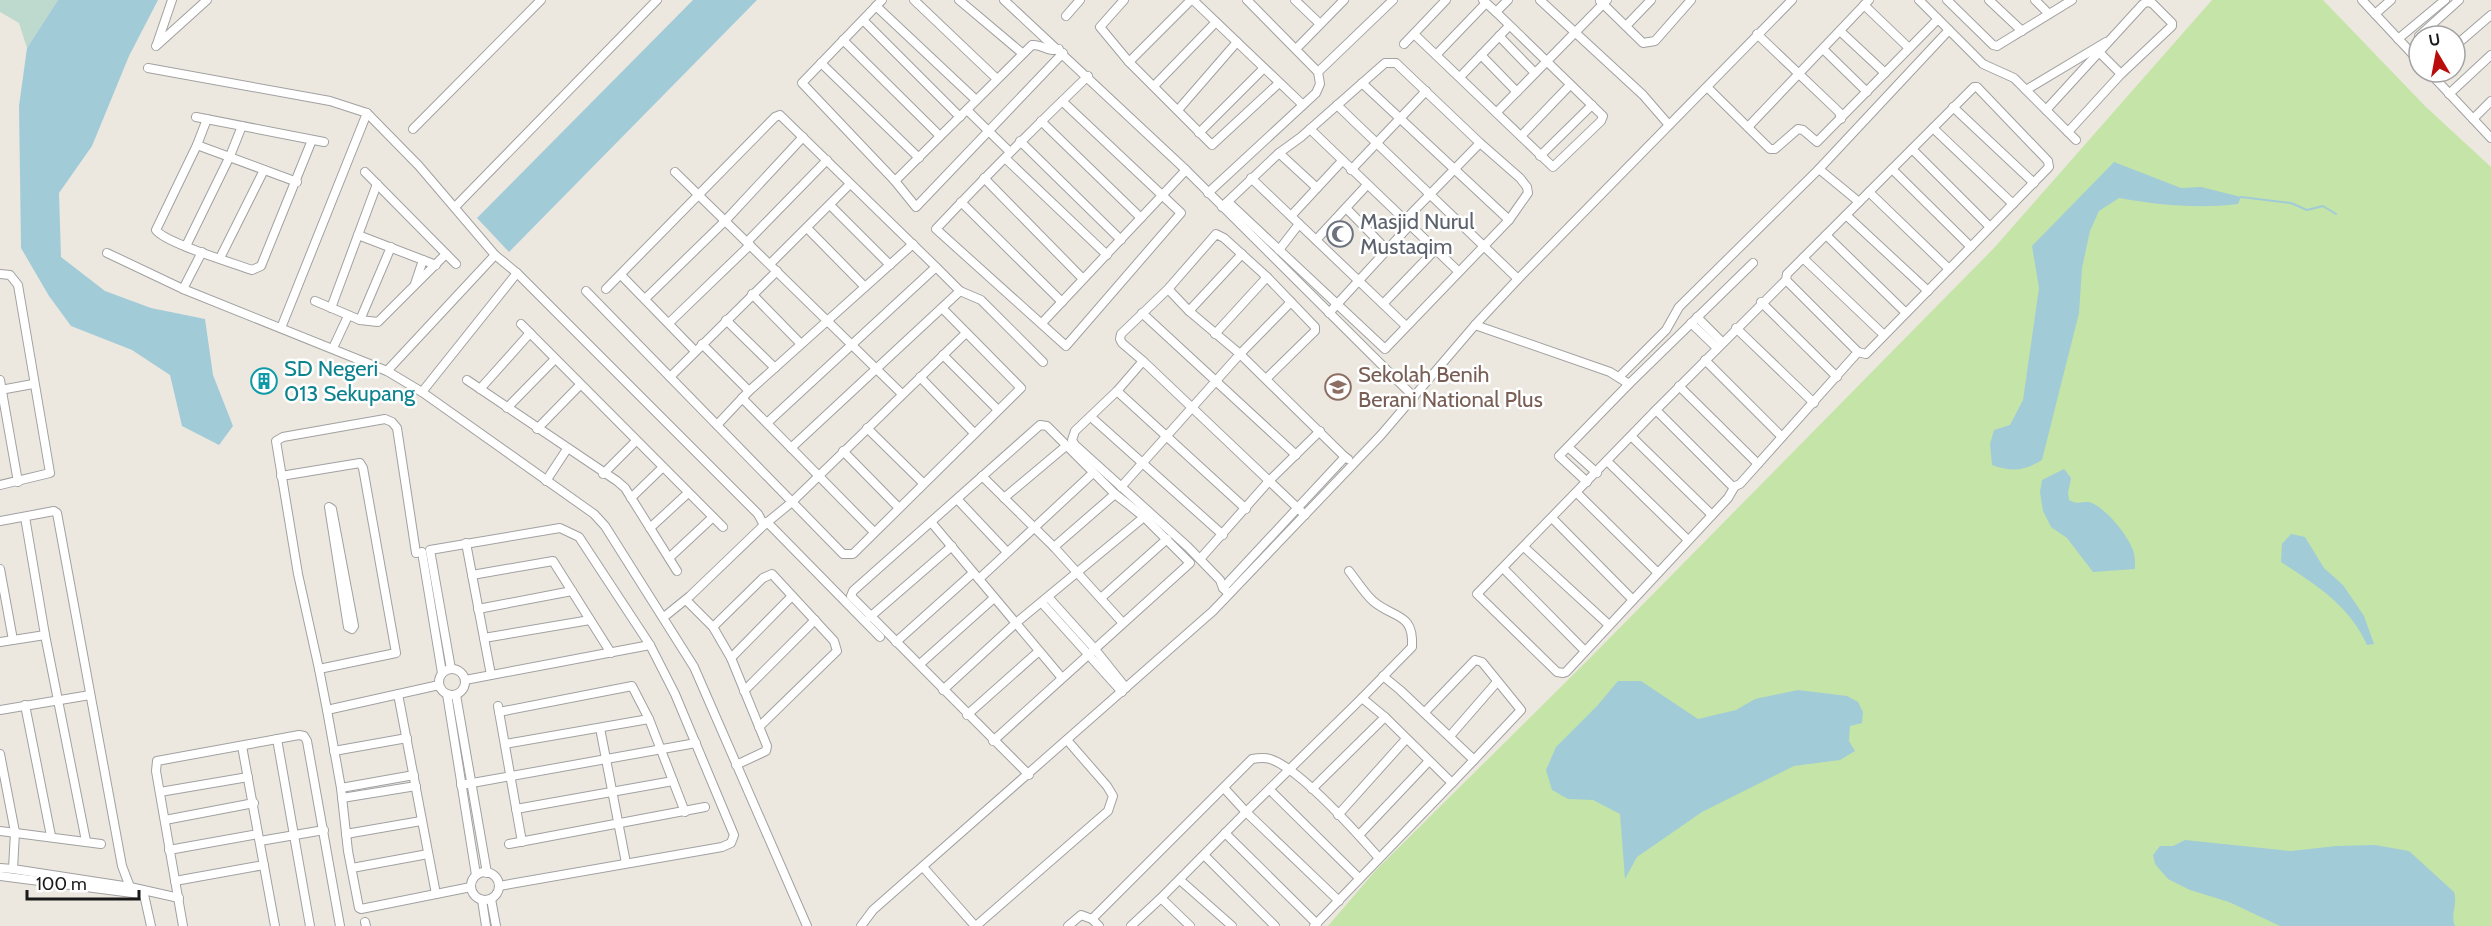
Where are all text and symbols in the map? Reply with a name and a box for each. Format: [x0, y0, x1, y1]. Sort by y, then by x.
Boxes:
north arrow [2407, 24, 2467, 84]
text: U [2427, 29, 2442, 50]
place label: Masjid Nurul Mustaqim [1360, 208, 1475, 260]
mosque icon: Masjid Nurul Mustaqim [1325, 219, 1355, 249]
place label: SD Negeri 013 Sekupang [284, 355, 416, 407]
place label: Sekolah Benih Berani National Plus [1358, 361, 1543, 413]
building icon: SD Negeri 013 Sekupang [249, 366, 279, 396]
school or university icon: Sekolah Benih Berani National Plus [1323, 372, 1353, 402]
scale bar [27, 863, 140, 901]
text: 100 m [36, 873, 87, 895]

